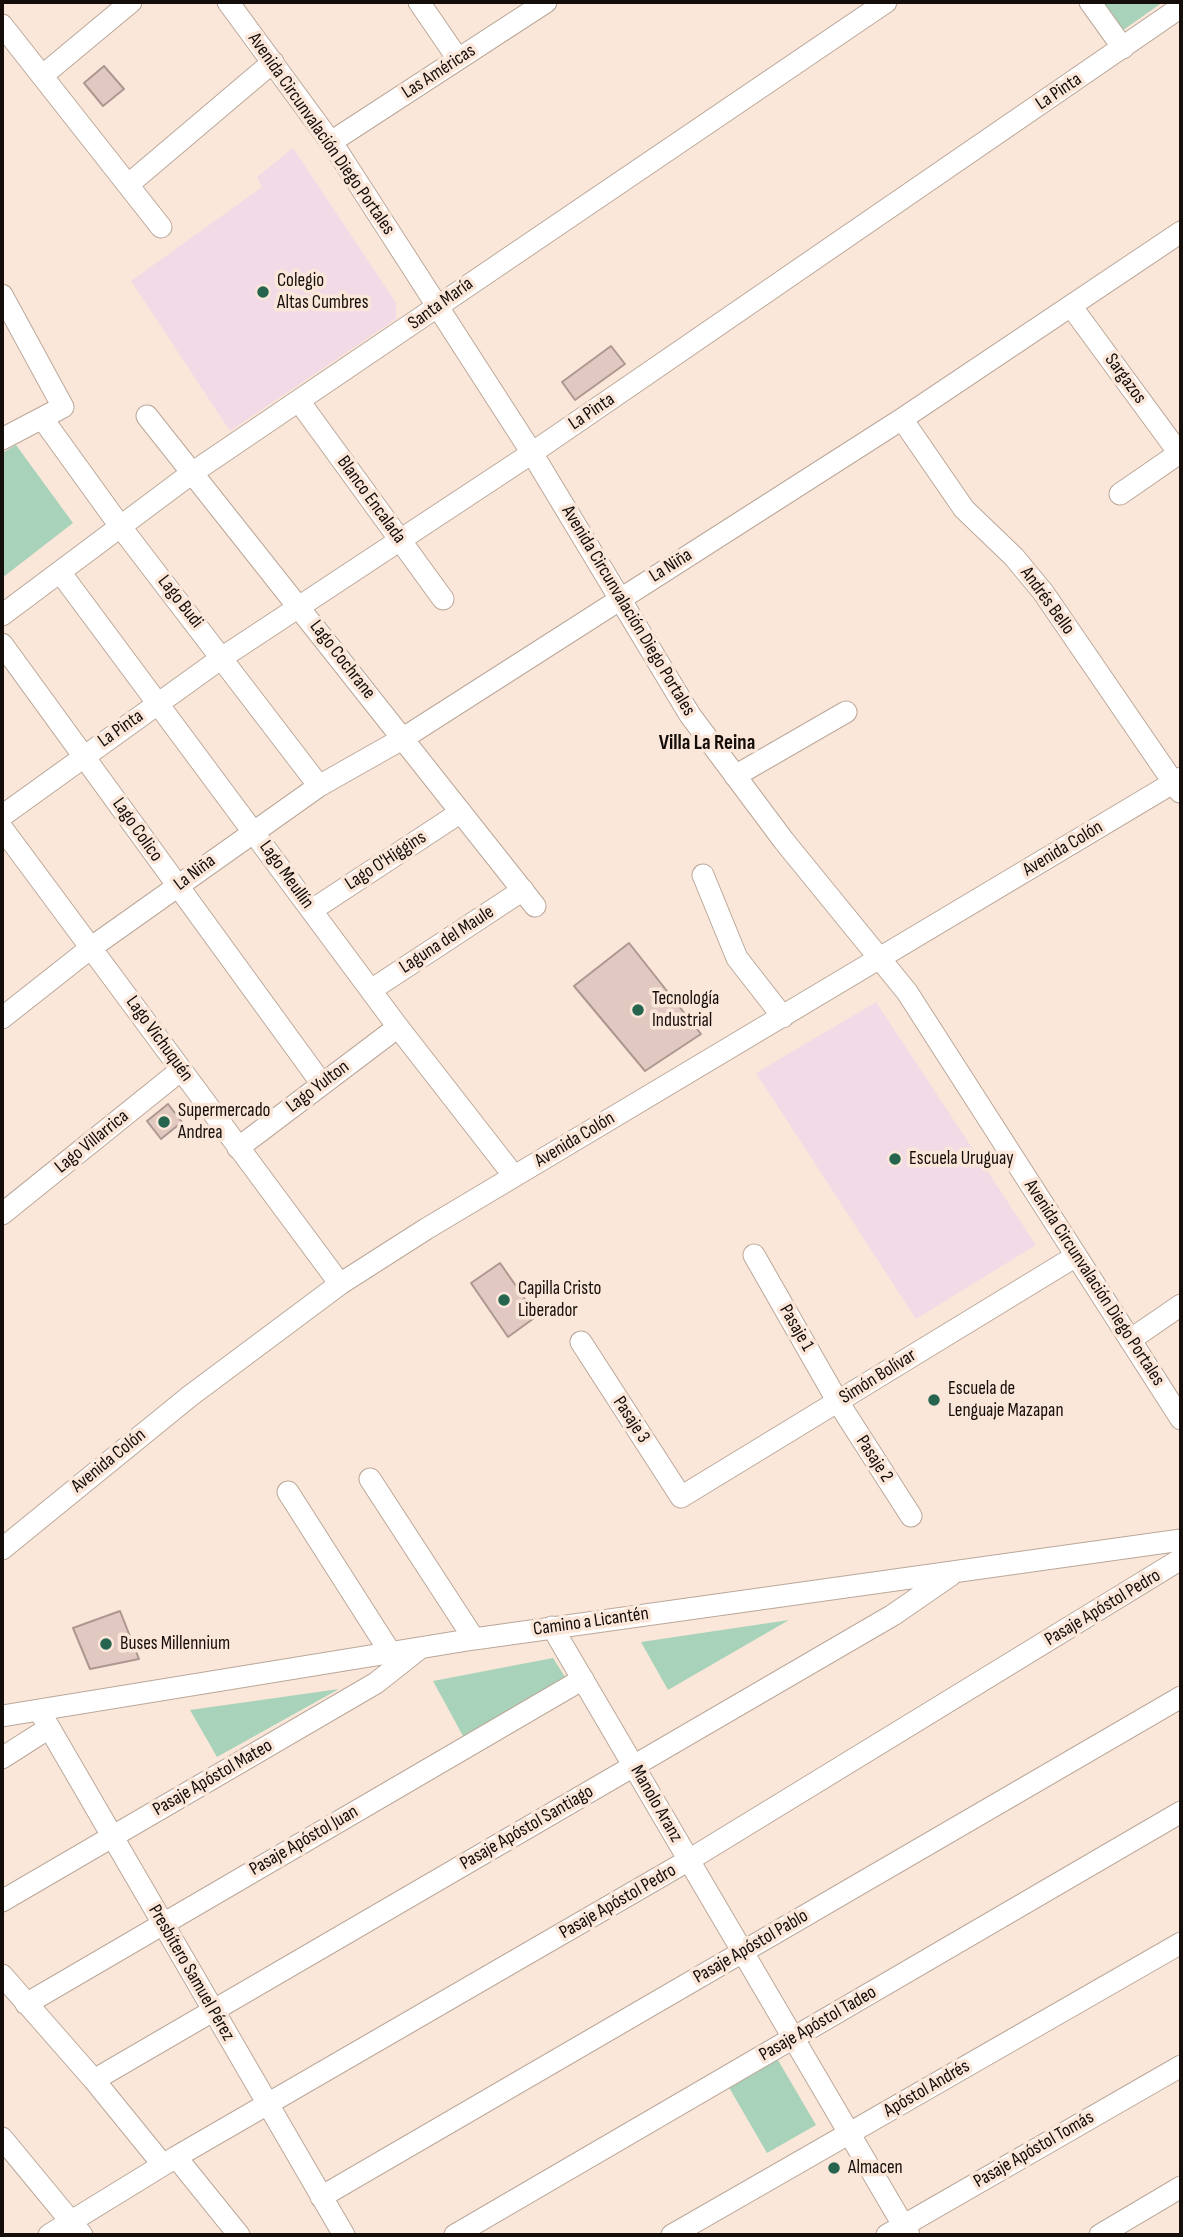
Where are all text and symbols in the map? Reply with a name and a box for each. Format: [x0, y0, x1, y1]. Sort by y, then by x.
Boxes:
street label: Avenida Circunvalación Diego Portales [243, 29, 399, 239]
street label: Las Américas [398, 40, 480, 104]
street label: La Pinta [1032, 69, 1086, 115]
place label: Colegio Altas Cumbres [277, 270, 369, 314]
street label: Santa María [404, 273, 478, 335]
marker: Colegio Altas Cumbres [255, 284, 271, 300]
street label: Sargazos [1099, 350, 1151, 408]
street label: La Pinta [565, 389, 619, 435]
street label: Blanco Encalada [332, 452, 410, 548]
street label: Avenida Circunvalación Diego Portales [556, 502, 700, 720]
street label: La Niña [645, 544, 697, 588]
street label: Andrés Bello [1015, 563, 1079, 639]
street label: Lago Budi [152, 571, 208, 633]
street label: Lago Cochrane [304, 616, 380, 704]
street label: La Pinta [94, 705, 148, 753]
district label: Villa La Reina [659, 731, 755, 757]
street label: Lago Colico [107, 794, 167, 866]
street label: Avenida Colón [1019, 816, 1107, 882]
street label: Lago O'Higgins [341, 826, 431, 896]
street label: Lago Meullín [254, 837, 318, 913]
street label: La Niña [170, 850, 220, 896]
street label: Laguna del Maule [395, 901, 499, 979]
place label: Tecnología Industrial [652, 988, 719, 1032]
street label: Lago Vichuquén [120, 992, 198, 1086]
marker: Tecnología Industrial [630, 1002, 646, 1018]
street label: Lago Yulton [282, 1056, 354, 1118]
place label: Supermercado Andrea [178, 1100, 270, 1144]
street label: Lago Villarrica [51, 1105, 133, 1179]
street label: Avenida Colón [531, 1107, 619, 1173]
marker: Supermercado Andrea [156, 1114, 172, 1130]
place label: Escuela Uruguay [909, 1148, 1014, 1170]
marker: Escuela Uruguay [887, 1151, 903, 1167]
street label: Avenida Circunvalación Diego Portales [1019, 1176, 1169, 1390]
place label: Capilla Cristo Liberador [518, 1278, 601, 1322]
marker: Capilla Cristo Liberador [496, 1292, 512, 1308]
street label: Pasaje 1 [774, 1301, 818, 1355]
street label: Simón Bolívar [835, 1345, 921, 1409]
place label: Escuela de Lenguaje Mazapan [948, 1378, 1064, 1422]
street label: Pasaje 3 [608, 1392, 654, 1448]
marker: Escuela de Lenguaje Mazapan [926, 1392, 942, 1408]
street label: Avenida Colón [67, 1424, 151, 1498]
street label: Pasaje 2 [851, 1431, 897, 1487]
street label: Pasaje Apóstol Pedro [1041, 1565, 1165, 1651]
street label: Camino a Licantén [532, 1603, 650, 1641]
place label: Buses Millennium [120, 1633, 230, 1655]
marker: Buses Millennium [98, 1636, 114, 1652]
street label: Pasaje Apóstol Mateo [149, 1735, 277, 1821]
street label: Manolo Aranz [625, 1762, 687, 1846]
street label: Pasaje Apóstol Santiago [456, 1781, 598, 1875]
street label: Pasaje Apóstol Juan [246, 1801, 362, 1881]
street label: Pasaje Apóstol Pedro [556, 1859, 680, 1945]
street label: Presbítero Samuel Pérez [143, 1901, 239, 2045]
street label: Pasaje Apóstol Pablo [690, 1905, 812, 1989]
street label: Pasaje Apóstol Tadeo [755, 1981, 881, 2067]
street label: Apóstol Andrés [880, 2055, 974, 2123]
street label: Pasaje Apóstol Tomás [970, 2106, 1098, 2194]
place label: Almacen [848, 2157, 903, 2179]
marker: Almacen [826, 2160, 842, 2176]

